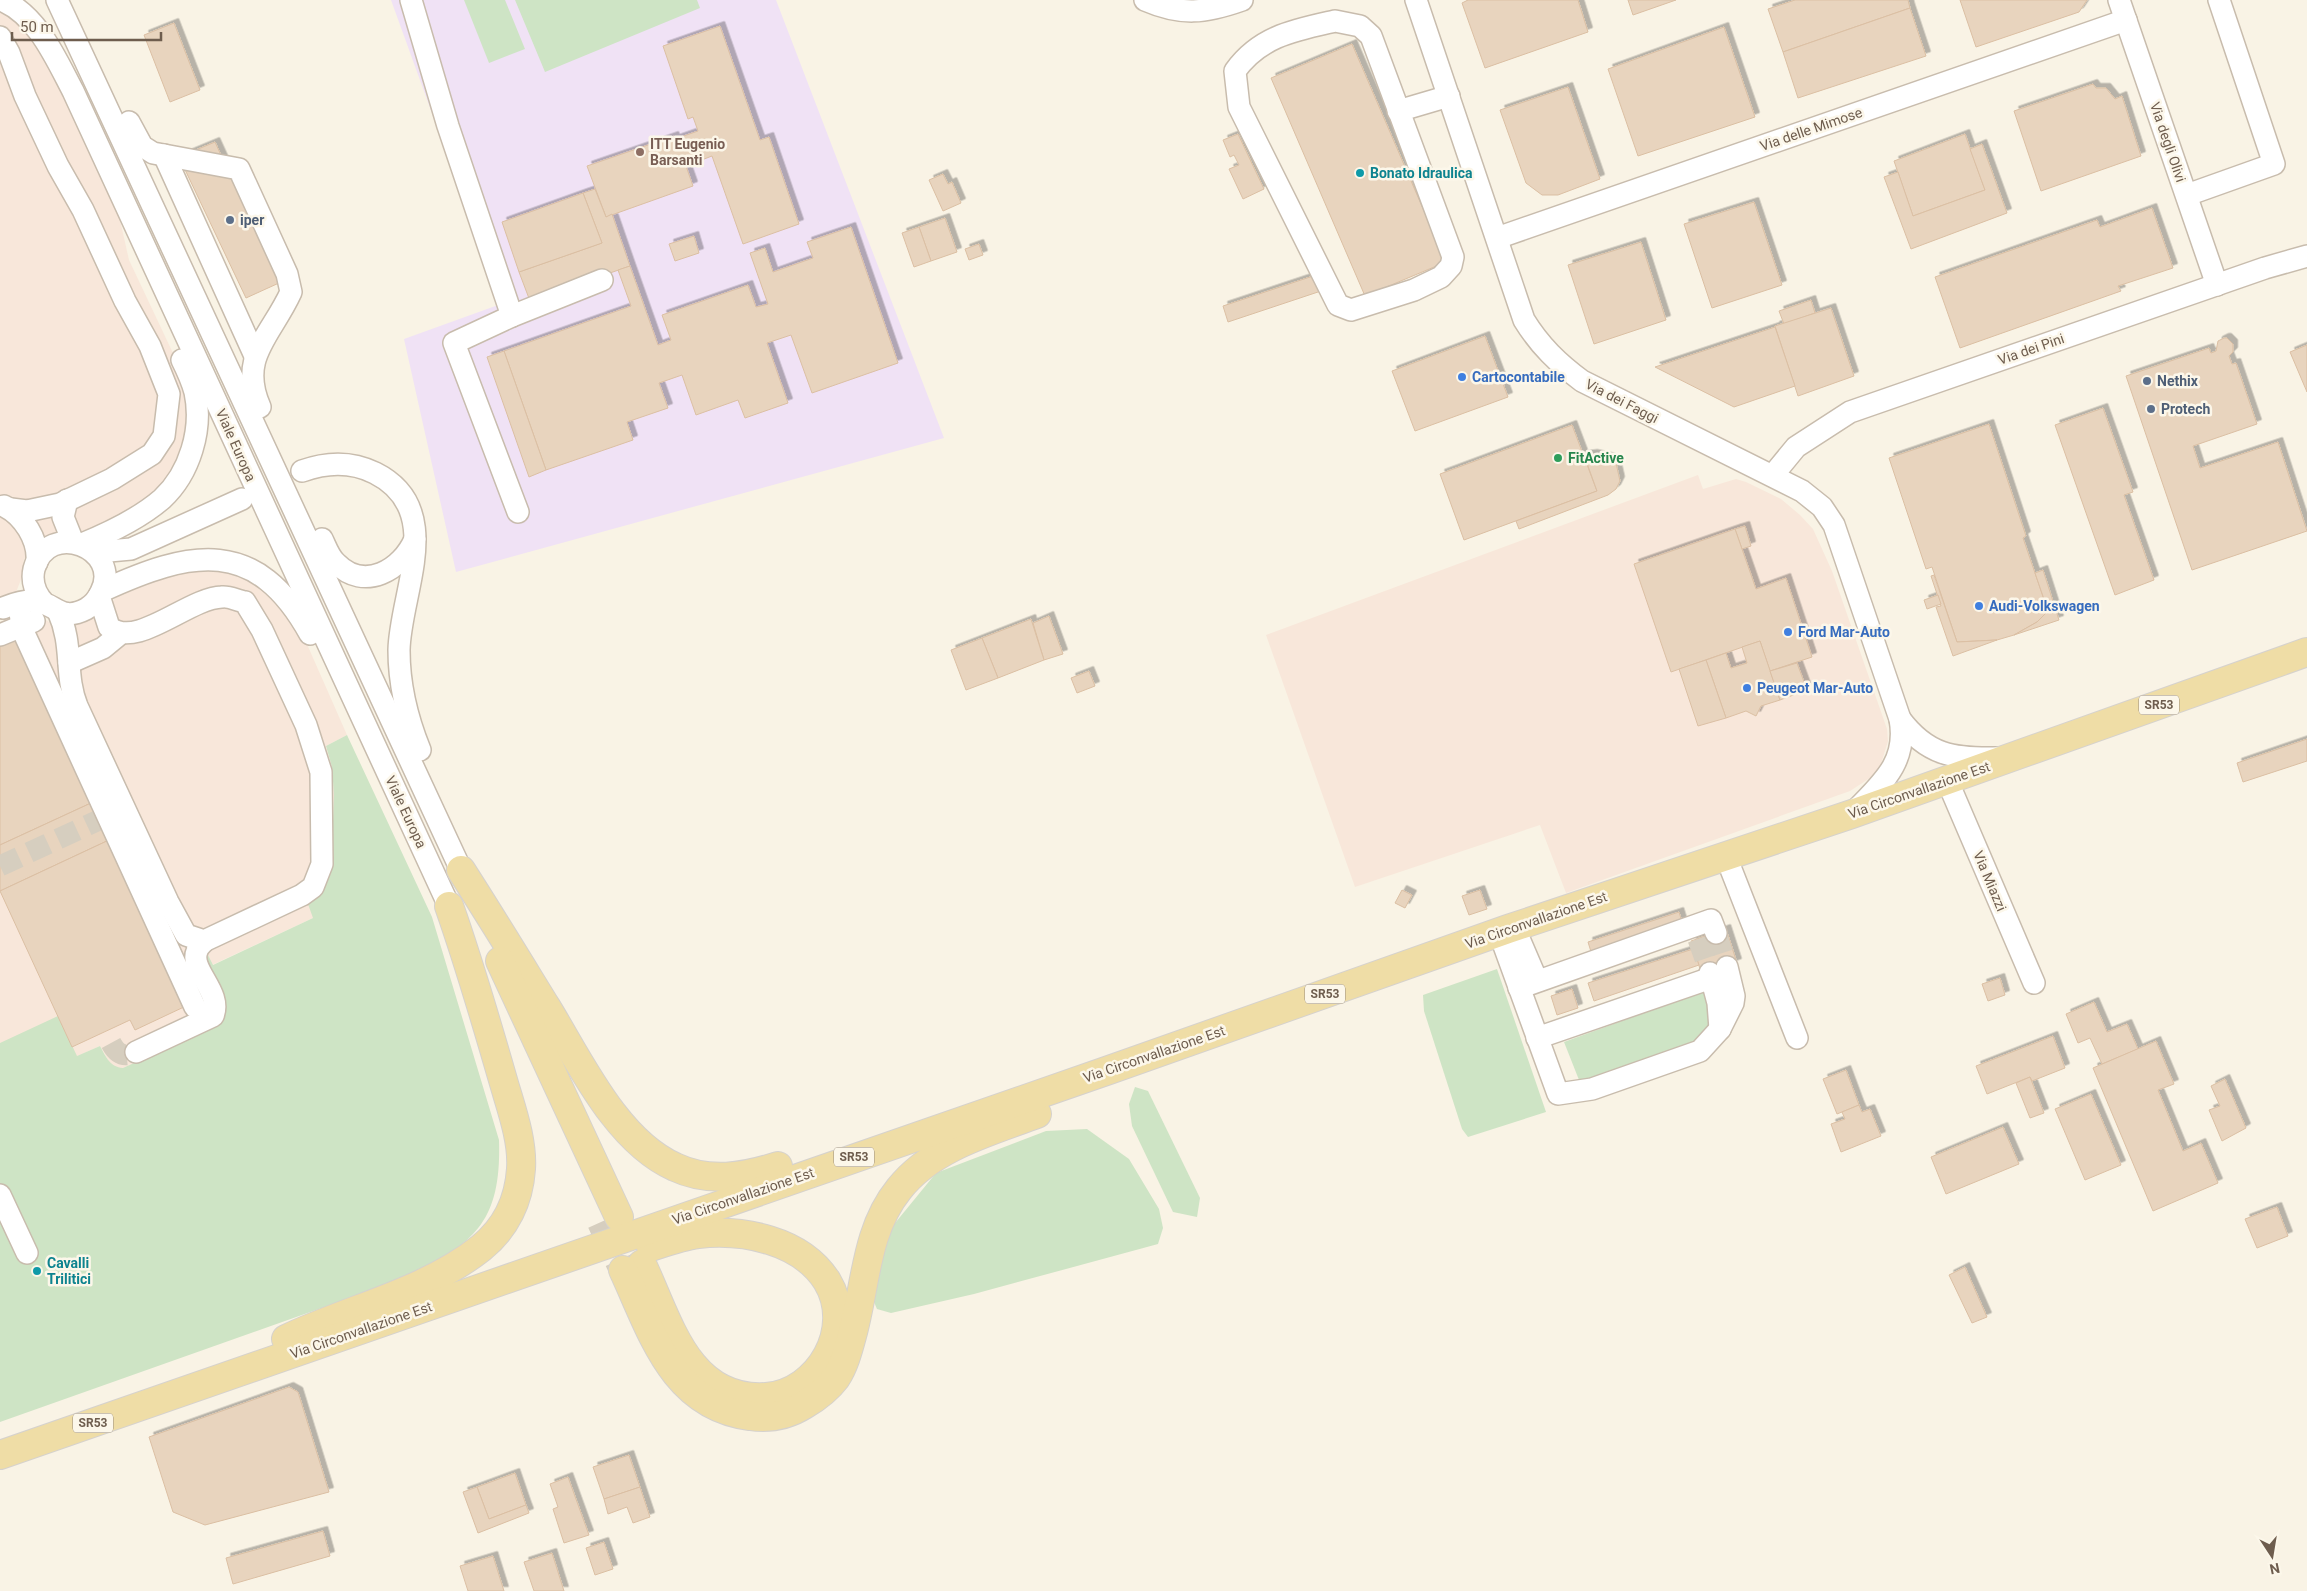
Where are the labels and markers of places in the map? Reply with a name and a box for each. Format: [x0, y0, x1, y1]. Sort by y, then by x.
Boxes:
place label: ITT Eugenio Barsanti [650, 136, 725, 168]
marker: ITT Eugenio Barsanti [634, 146, 646, 158]
place label: Bonato Idraulica [1370, 165, 1473, 181]
marker: Bonato Idraulica [1354, 167, 1366, 179]
place label: iper [240, 212, 264, 228]
marker: iper [224, 214, 236, 226]
place label: Cartocontabile [1472, 369, 1565, 385]
marker: Cartocontabile [1456, 371, 1468, 383]
place label: Nethix [2157, 373, 2199, 389]
marker: Nethix [2141, 375, 2153, 387]
place label: Protech [2161, 401, 2210, 417]
marker: Protech [2145, 403, 2157, 415]
place label: FitActive [1568, 450, 1624, 466]
marker: FitActive [1552, 452, 1564, 464]
place label: Audi-Volkswagen [1989, 598, 2100, 614]
marker: Audi-Volkswagen [1973, 600, 1985, 612]
place label: Ford Mar-Auto [1798, 624, 1890, 640]
marker: Ford Mar-Auto [1782, 626, 1794, 638]
place label: Peugeot Mar-Auto [1757, 680, 1873, 696]
marker: Peugeot Mar-Auto [1741, 682, 1753, 694]
place label: Cavalli Trilitici [47, 1255, 91, 1287]
marker: Cavalli Trilitici [31, 1265, 43, 1277]

